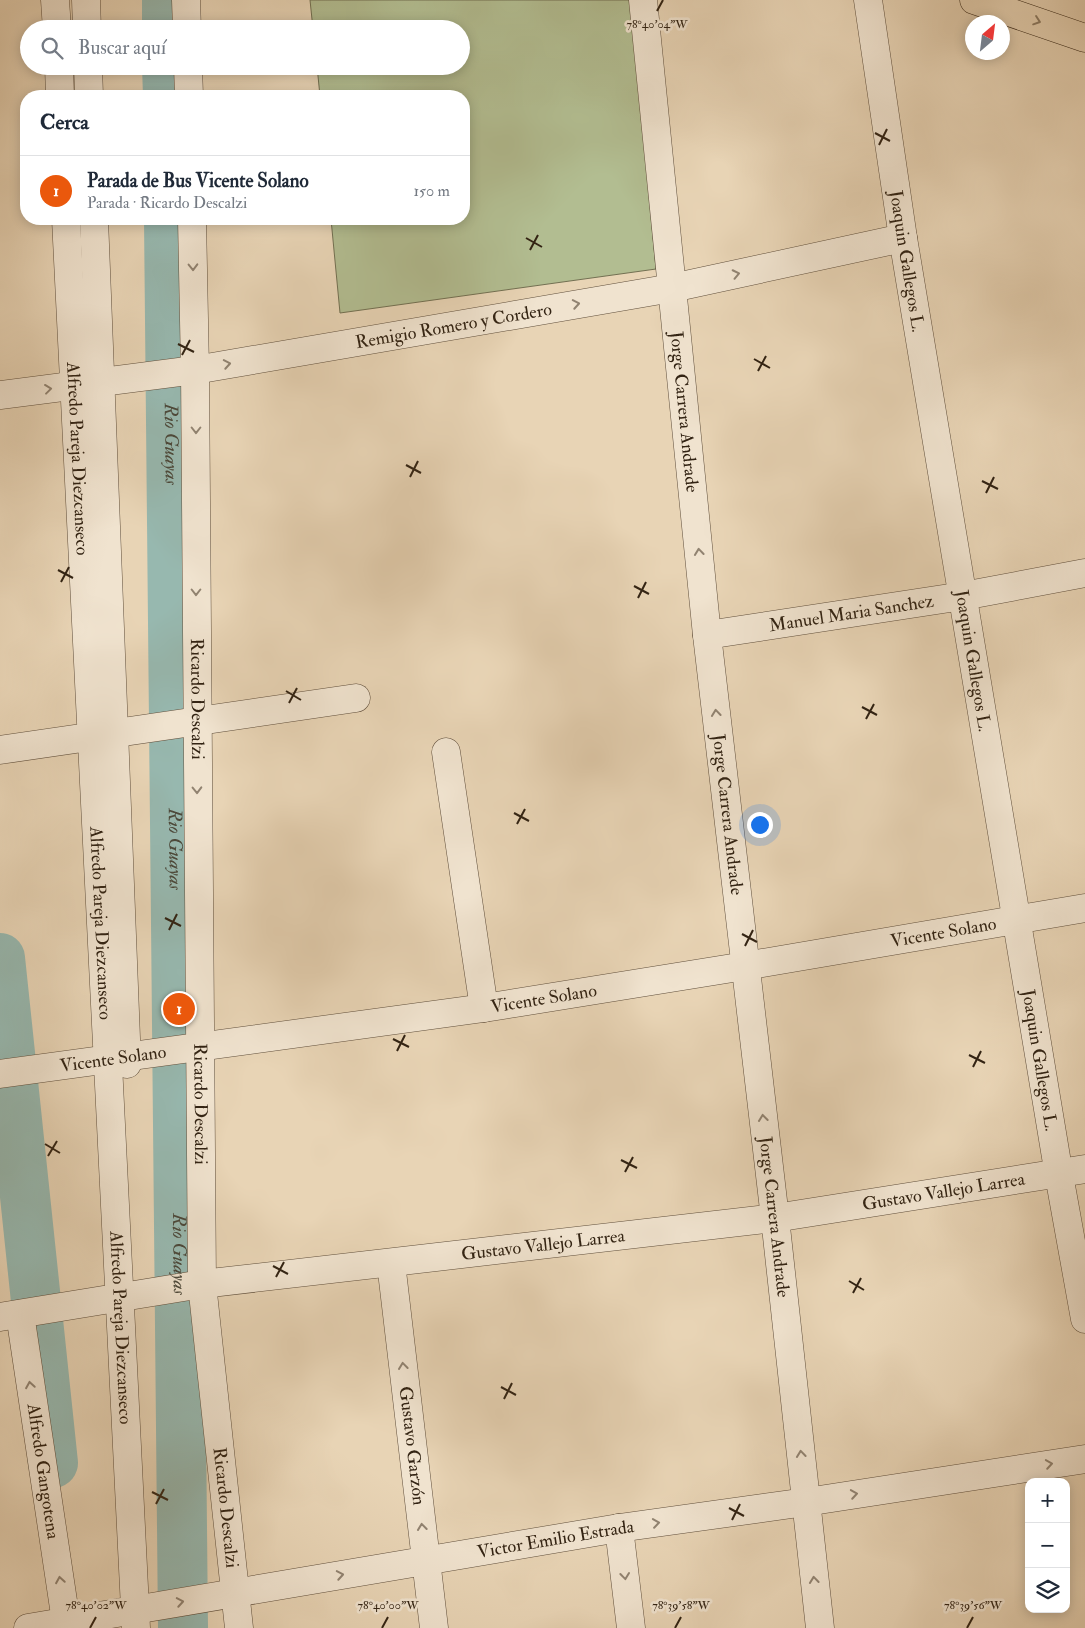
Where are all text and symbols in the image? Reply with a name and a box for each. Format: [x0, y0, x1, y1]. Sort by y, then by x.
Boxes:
north arrow [965, 15, 1010, 60]
one-way arrow [1032, 16, 1041, 26]
text: 78°40'04"W [626, 17, 688, 32]
search box [20, 20, 470, 75]
icon: search [38, 34, 66, 62]
text: Buscar aquí [78, 36, 166, 60]
text: Cerca [40, 109, 89, 136]
text: Parada de Bus Vicente Solano [87, 169, 309, 193]
text: 1 [53, 181, 59, 201]
text: 150 m [413, 181, 450, 201]
street label: Joaquin Gallegos L. [884, 188, 930, 334]
text: Parada · Ricardo Descalzi [87, 193, 247, 213]
one-way arrow [188, 264, 198, 272]
one-way arrow [732, 269, 741, 280]
street label: Remigio Romero y Cordero [354, 297, 554, 354]
one-way arrow [572, 300, 581, 310]
street label: Jorge Carrera Andrade [665, 329, 704, 494]
street label: Alfredo Pareja Diezcanseco [62, 360, 94, 556]
one-way arrow [222, 360, 231, 370]
one-way arrow [45, 384, 53, 395]
water label: Rio Guayas [159, 402, 184, 486]
one-way arrow [191, 426, 201, 434]
one-way arrow [694, 547, 705, 555]
street label: Joaquin Gallegos L. [950, 587, 996, 733]
one-way arrow [191, 589, 201, 597]
street label: Manuel Maria Sanchez [767, 589, 936, 637]
street label: Ricardo Descalzi [186, 638, 209, 760]
one-way arrow [711, 709, 722, 717]
street label: Jorge Carrera Andrade [707, 732, 749, 897]
one-way arrow [192, 786, 203, 794]
water label: Rio Guayas [163, 807, 188, 891]
your location [747, 812, 773, 838]
street label: Alfredo Pareja Diezcanseco [85, 825, 117, 1021]
street label: Vicente Solano [889, 912, 998, 953]
street label: Vicente Solano [489, 978, 599, 1018]
street label: Joaquin Gallegos L. [1017, 987, 1063, 1133]
pin: 1 [163, 990, 195, 1028]
street label: Vicente Solano [58, 1040, 168, 1077]
street label: Ricardo Descalzi [189, 1043, 213, 1165]
one-way arrow [758, 1114, 769, 1122]
street label: Jorge Carrera Andrade [754, 1134, 795, 1299]
street label: Gustavo Vallejo Larrea [860, 1167, 1027, 1216]
water label: Rio Guayas [167, 1212, 192, 1296]
street label: Gustavo Vallejo Larrea [460, 1224, 627, 1266]
street label: Alfredo Pareja Diezcanseco [105, 1229, 137, 1425]
one-way arrow [398, 1362, 409, 1370]
one-way arrow [26, 1380, 36, 1389]
street label: Gustavo Garzón [394, 1385, 431, 1506]
street label: Alfredo Gangotena [22, 1401, 65, 1541]
street label: Ricardo Descalzi [208, 1446, 244, 1569]
one-way arrow [796, 1449, 807, 1457]
one-way arrow [1046, 1459, 1054, 1470]
map controls [1025, 1478, 1070, 1613]
button: + [1025, 1478, 1070, 1523]
one-way arrow [850, 1490, 858, 1500]
street label: Victor Emilio Estrada [475, 1514, 636, 1563]
one-way arrow [651, 1518, 660, 1528]
one-way arrow [417, 1523, 428, 1531]
button: − [1025, 1523, 1070, 1568]
button: layers [1025, 1568, 1070, 1613]
one-way arrow [335, 1570, 344, 1580]
one-way arrow [619, 1572, 630, 1580]
one-way arrow [55, 1575, 66, 1583]
one-way arrow [809, 1575, 820, 1583]
one-way arrow [175, 1597, 184, 1607]
text: 78°40'02"W [66, 1598, 127, 1613]
text: 78°40'00"W [358, 1598, 419, 1613]
text: 78°39'58"W [652, 1598, 711, 1613]
text: 78°39'56"W [944, 1598, 1003, 1613]

